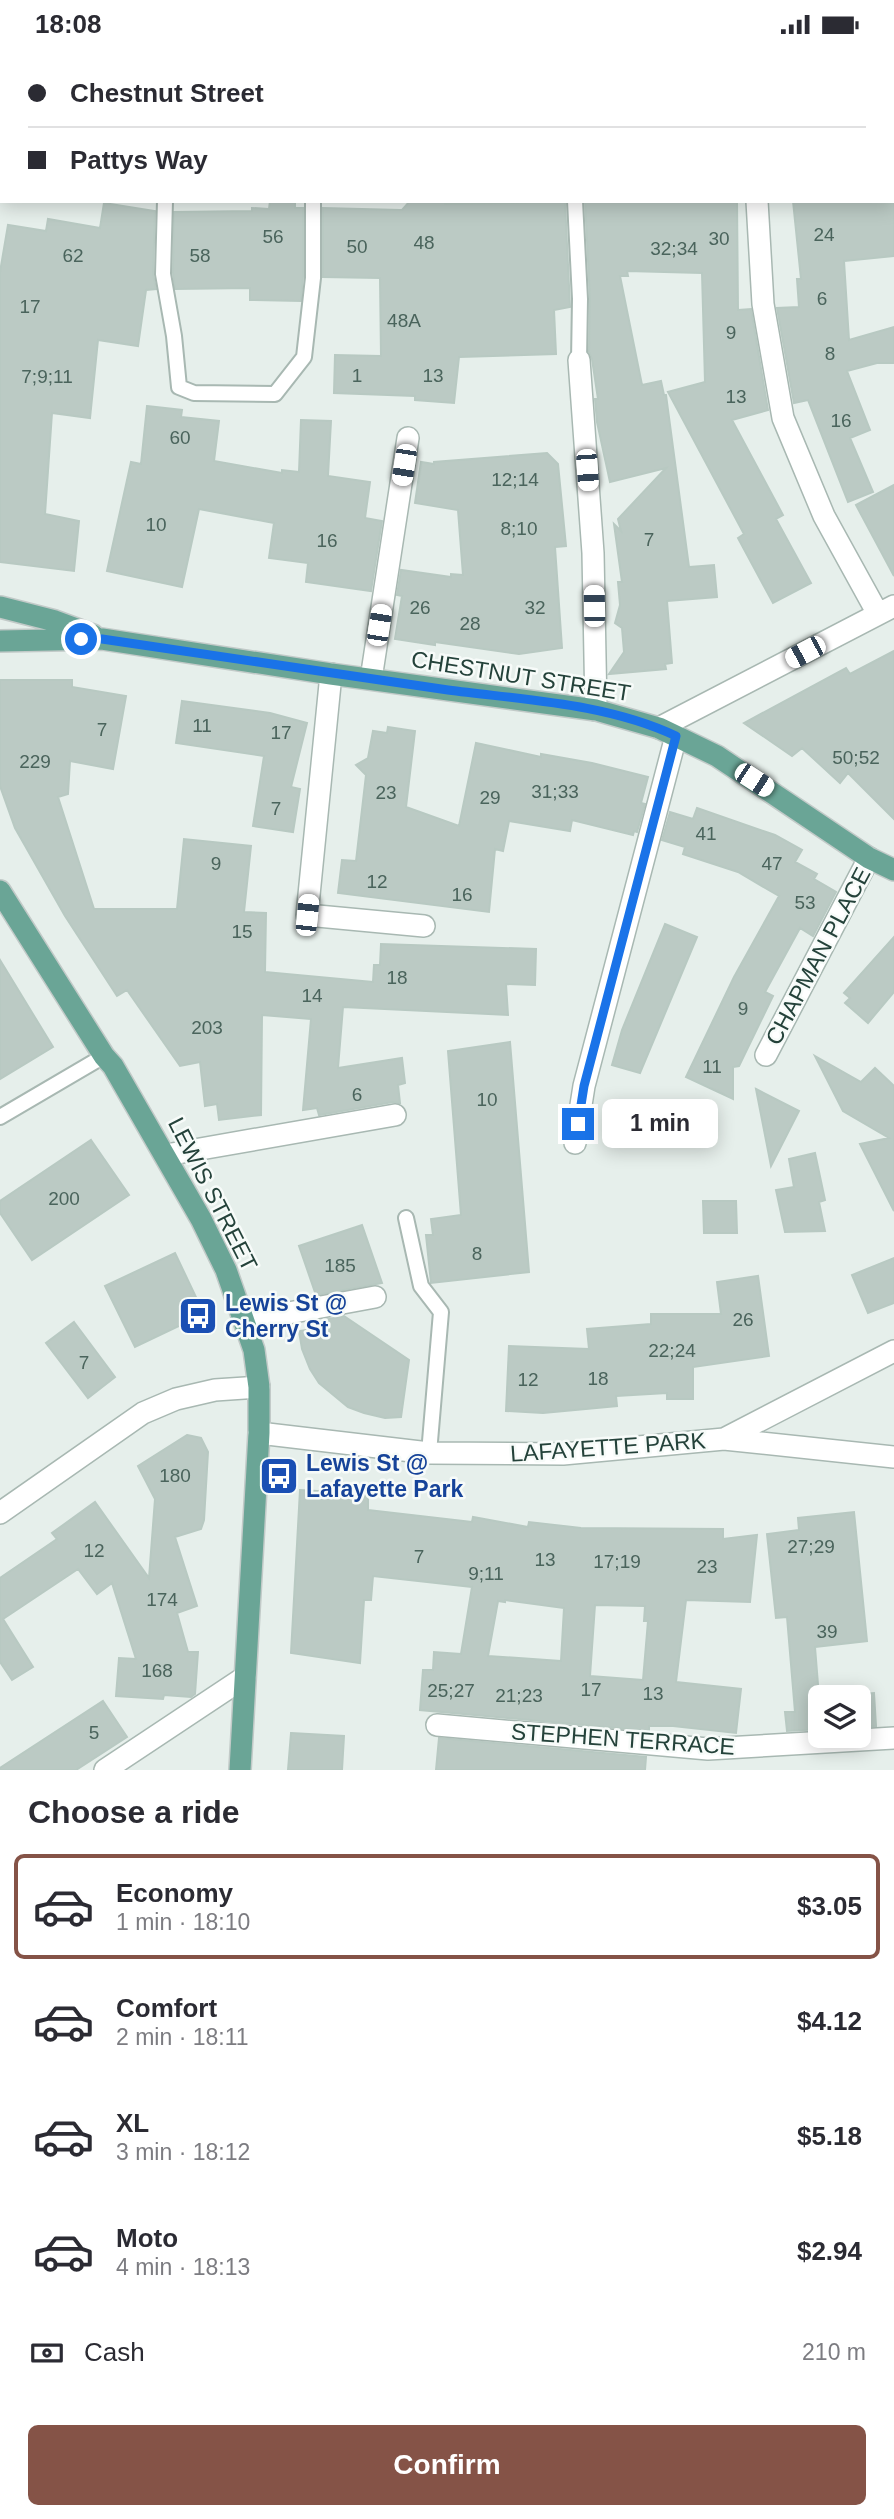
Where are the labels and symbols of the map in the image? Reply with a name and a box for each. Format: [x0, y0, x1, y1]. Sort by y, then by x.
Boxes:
house number: 24 [813, 224, 835, 245]
house number: 56 [262, 226, 284, 247]
house number: 30 [708, 228, 730, 249]
house number: 48 [413, 232, 435, 253]
house number: 50 [346, 236, 368, 257]
house number: 32;34 [650, 238, 698, 259]
house number: 62 [62, 245, 84, 266]
house number: 58 [189, 245, 211, 266]
house number: 6 [817, 288, 827, 309]
house number: 17 [19, 296, 41, 317]
house number: 48A [387, 310, 421, 331]
house number: 9 [726, 322, 736, 343]
house number: 8 [825, 343, 835, 364]
house number: 1 [352, 365, 362, 386]
house number: 13 [422, 365, 444, 386]
house number: 7;9;11 [21, 366, 73, 387]
house number: 13 [725, 386, 747, 407]
house number: 16 [830, 410, 852, 431]
house number: 60 [169, 427, 191, 448]
car [391, 443, 418, 487]
car [576, 448, 599, 492]
house number: 12;14 [491, 469, 539, 490]
house number: 10 [145, 514, 167, 535]
house number: 8;10 [501, 518, 537, 539]
house number: 7 [644, 529, 654, 550]
house number: 16 [316, 530, 338, 551]
car [584, 585, 605, 627]
house number: 26 [409, 597, 431, 618]
house number: 32 [524, 597, 546, 618]
car [366, 603, 393, 647]
house number: 28 [459, 613, 481, 634]
route start [65, 623, 97, 655]
car [782, 633, 829, 671]
street label: CHESTNUT STREET [409, 646, 633, 706]
house number: 11 [192, 715, 212, 736]
house number: 7 [97, 719, 107, 740]
house number: 17 [270, 722, 292, 743]
house number: 50;52 [832, 747, 880, 768]
house number: 229 [19, 751, 51, 772]
car [731, 760, 778, 800]
house number: 31;33 [531, 781, 579, 802]
house number: 23 [375, 782, 397, 803]
house number: 29 [479, 787, 501, 808]
house number: 7 [271, 798, 281, 819]
house number: 41 [695, 823, 717, 844]
house number: 9 [211, 853, 221, 874]
house number: 47 [761, 853, 783, 874]
street label: CHAPMAN PLACE [760, 863, 876, 1049]
house number: 12 [366, 871, 388, 892]
house number: 16 [451, 884, 473, 905]
house number: 53 [794, 892, 816, 913]
car [295, 893, 320, 937]
house number: 15 [231, 921, 253, 942]
house number: 18 [386, 967, 408, 988]
house number: 14 [301, 985, 323, 1006]
house number: 9 [738, 998, 748, 1019]
house number: 203 [191, 1017, 223, 1038]
house number: 11 [702, 1056, 722, 1077]
house number: 6 [352, 1084, 362, 1105]
house number: 10 [476, 1089, 498, 1110]
callout: 1 min [602, 1099, 718, 1149]
route end [562, 1108, 594, 1140]
street label: LEWIS STREET [163, 1113, 263, 1275]
house number: 200 [48, 1188, 80, 1209]
house number: 8 [472, 1243, 482, 1264]
house number: 185 [324, 1255, 356, 1276]
place label: Lewis St @ Cherry St [225, 1290, 347, 1342]
bus stop icon: Lewis St @ Cherry St [177, 1295, 219, 1337]
house number: 26 [732, 1309, 754, 1330]
house number: 22;24 [648, 1340, 696, 1361]
house number: 7 [79, 1352, 89, 1373]
house number: 18 [587, 1368, 609, 1389]
house number: 12 [517, 1369, 539, 1390]
street label: LAFAYETTE PARK [509, 1427, 707, 1467]
place label: Lewis St @ Lafayette Park [306, 1450, 463, 1502]
bus stop icon: Lewis St @ Lafayette Park [258, 1455, 300, 1497]
house number: 180 [159, 1465, 191, 1486]
house number: 27;29 [787, 1536, 835, 1557]
house number: 12 [83, 1540, 105, 1561]
house number: 7 [414, 1546, 424, 1567]
house number: 13 [534, 1549, 556, 1570]
house number: 17;19 [593, 1551, 641, 1572]
house number: 23 [696, 1556, 718, 1577]
house number: 9;11 [468, 1563, 504, 1584]
house number: 174 [146, 1589, 178, 1610]
house number: 39 [816, 1621, 838, 1642]
house number: 168 [141, 1660, 173, 1681]
house number: 17 [580, 1679, 602, 1700]
house number: 25;27 [427, 1680, 475, 1701]
house number: 13 [642, 1683, 664, 1704]
house number: 21;23 [495, 1685, 543, 1706]
street label: STEPHEN TERRACE [510, 1718, 736, 1760]
house number: 5 [89, 1722, 99, 1743]

